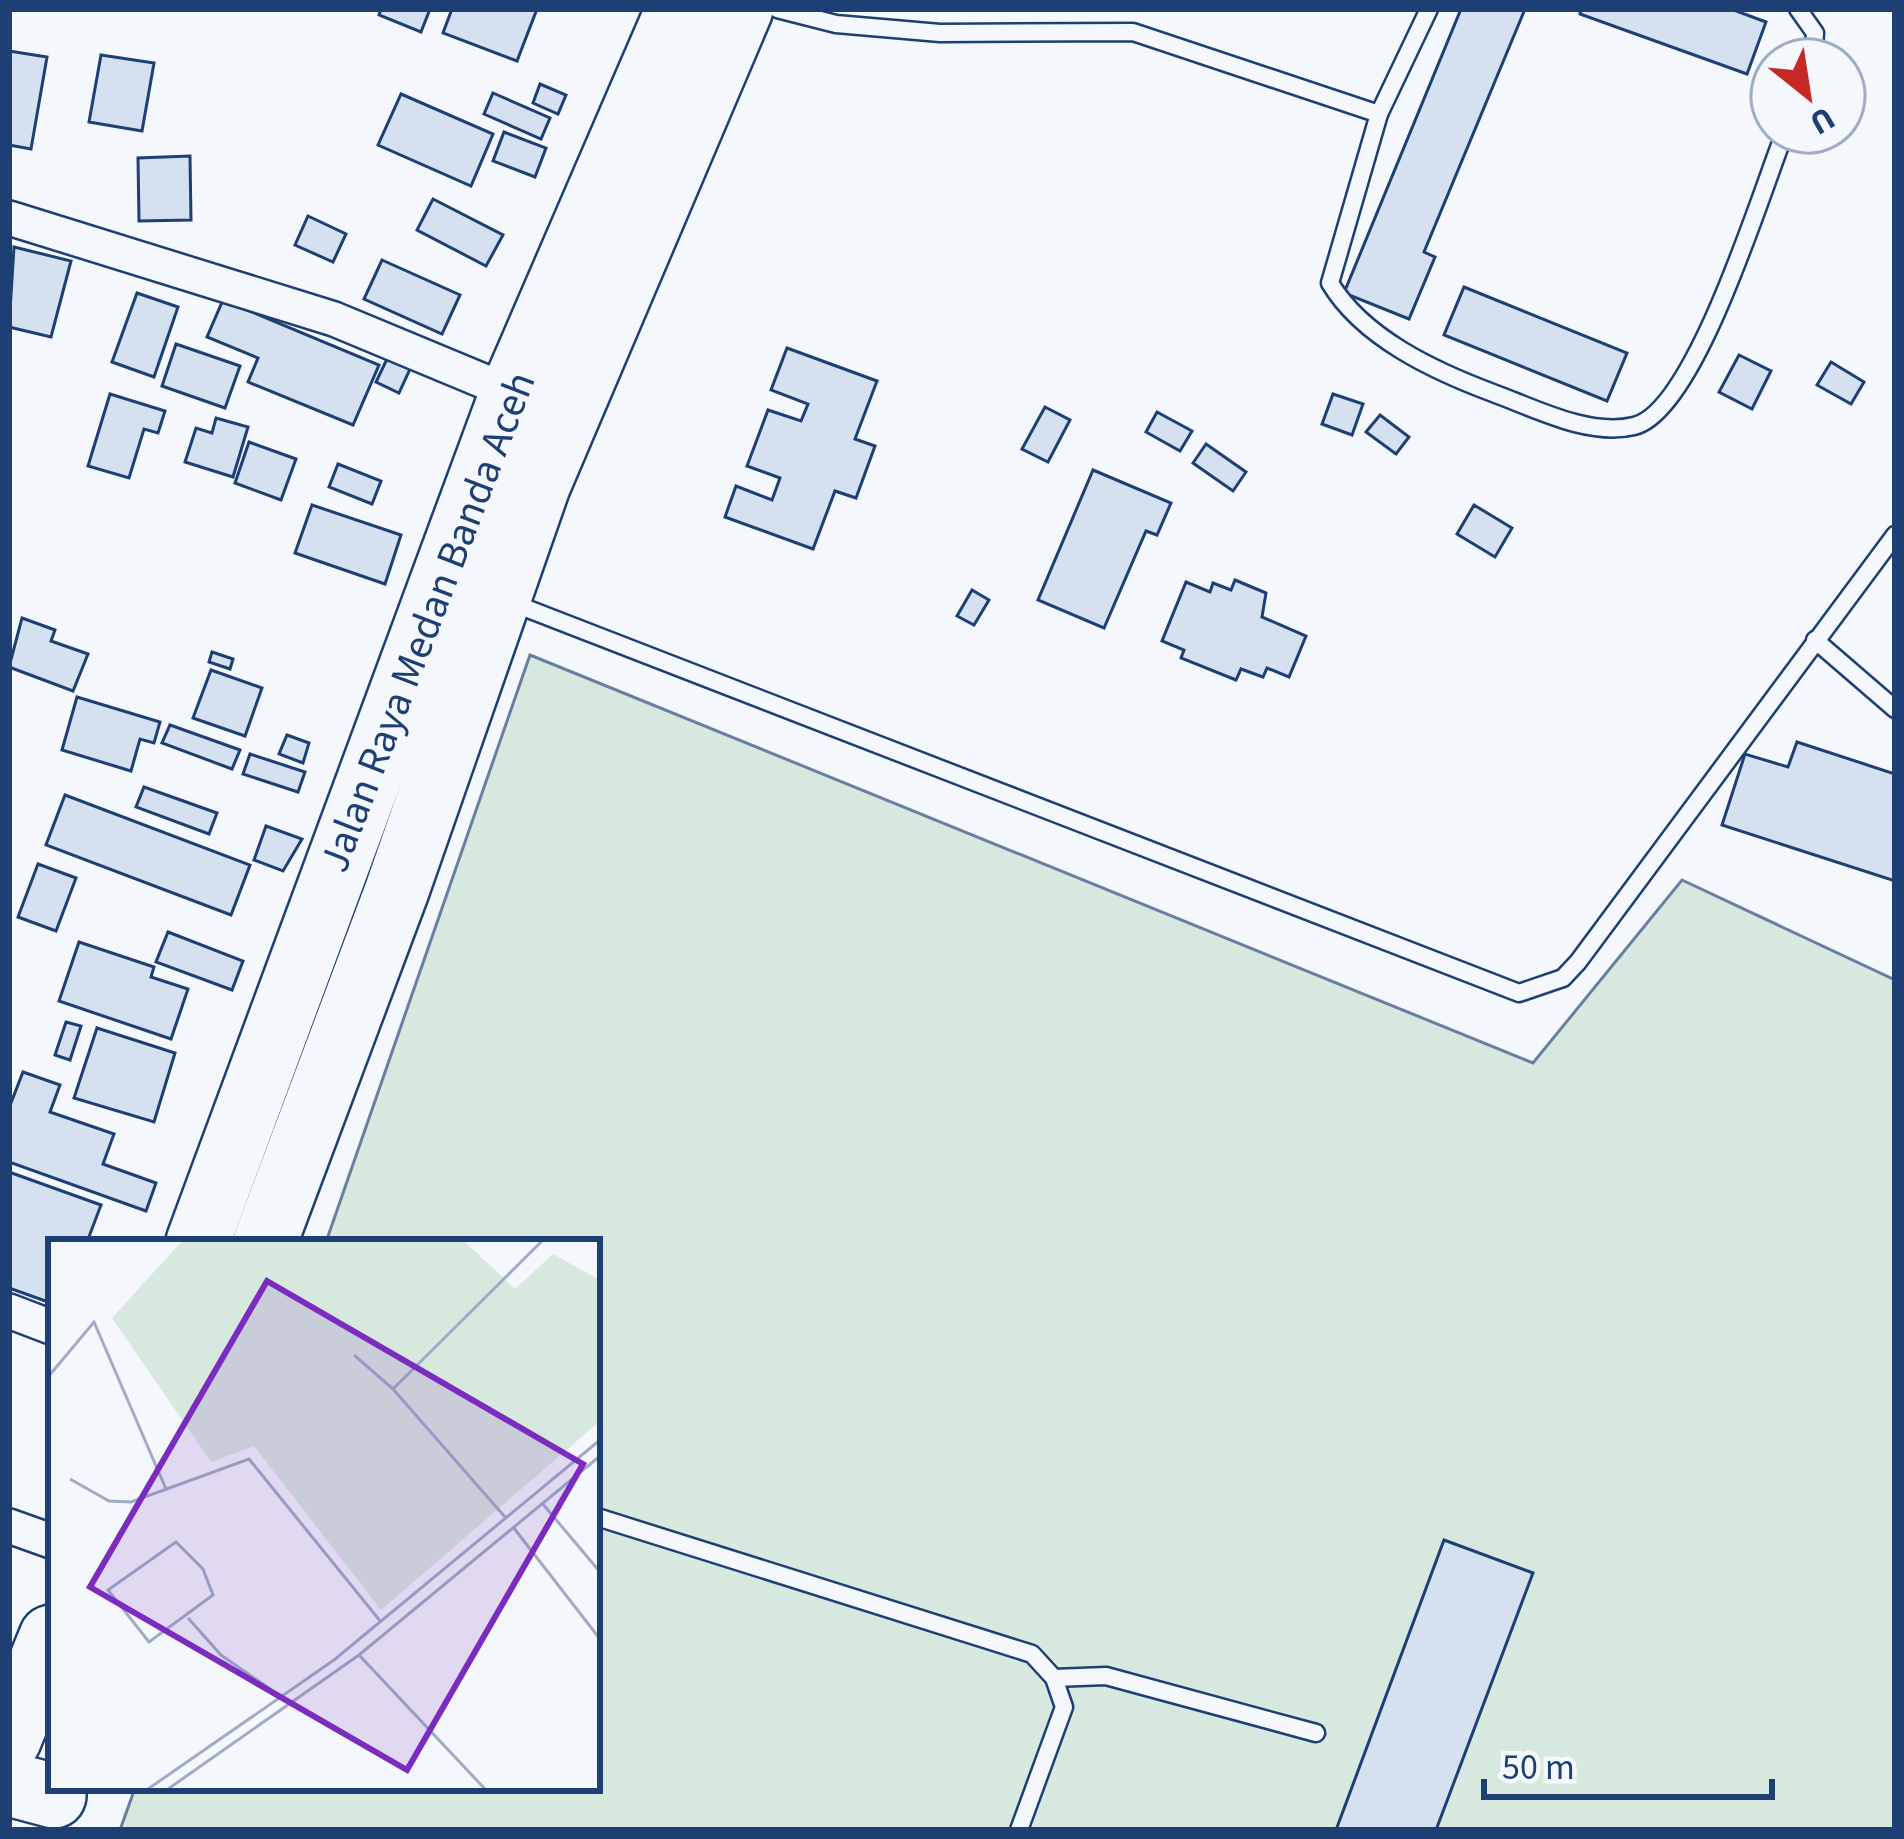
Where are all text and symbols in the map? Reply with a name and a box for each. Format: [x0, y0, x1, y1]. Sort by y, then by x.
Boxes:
north arrow [1748, 36, 1868, 156]
text: U [1801, 95, 1844, 147]
street label: Jalan Raya Medan Banda Aceh [305, 363, 551, 881]
inset map [48, 1239, 600, 1791]
scale bar [1484, 1725, 1772, 1799]
text: 50 m [1502, 1742, 1575, 1793]

